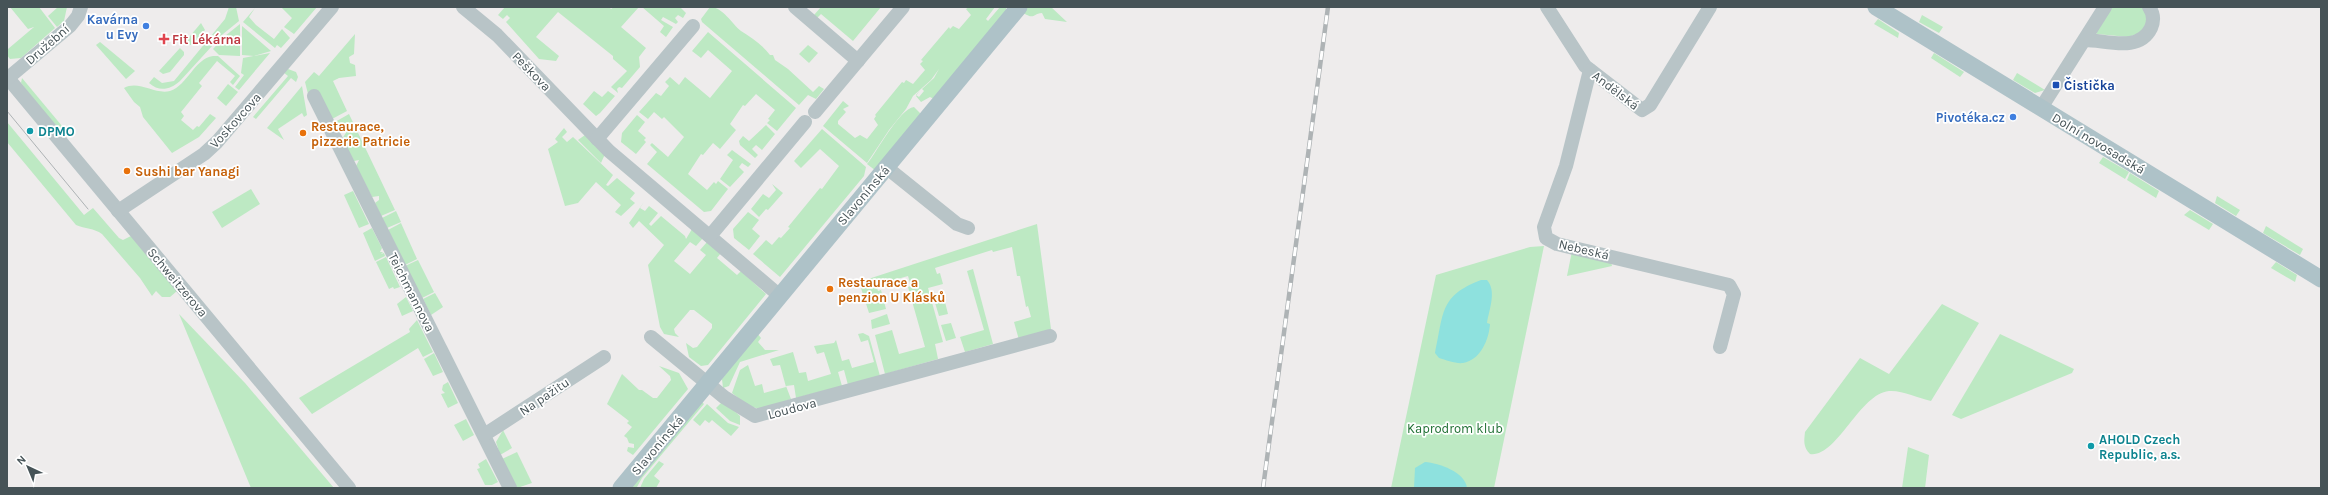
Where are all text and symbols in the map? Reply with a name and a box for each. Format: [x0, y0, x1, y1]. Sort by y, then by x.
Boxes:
place label: Kavárna u Evy [87, 12, 138, 42]
street label: Družební [22, 21, 72, 68]
marker: Kavárna u Evy [141, 21, 151, 31]
place label: Fit Lékárna [172, 32, 241, 47]
marker: Fit Lékárna [159, 34, 169, 44]
street label: Peškova [509, 49, 554, 94]
street label: Andělská [1589, 68, 1642, 113]
place label: Čistička [2064, 76, 2115, 93]
marker: Čistička [2051, 80, 2061, 90]
street label: Voskovcova [207, 90, 264, 151]
place label: Pivotéka.cz [1936, 110, 2005, 125]
street label: Dolní novosadská [2050, 110, 2148, 177]
marker: Pivotéka.cz [2008, 112, 2018, 122]
place label: Restaurace, pizzerie Patricie [311, 119, 410, 149]
place label: DPMO [38, 124, 75, 139]
marker: DPMO [25, 126, 35, 136]
marker: Restaurace, pizzerie Patricie [298, 128, 308, 138]
street label: Slavonínská [834, 162, 893, 228]
place label: Sushi bar Yanagi [135, 164, 240, 179]
marker: Sushi bar Yanagi [122, 166, 132, 176]
street label: Nebeská [1557, 236, 1611, 263]
street label: Schweitzerova [144, 245, 211, 320]
street label: Teichmannova [385, 250, 438, 334]
place label: Restaurace a penzion U Klásků [838, 275, 945, 305]
marker: Restaurace a penzion U Klásků [825, 284, 835, 294]
street label: Na pažitu [517, 374, 572, 418]
street label: Loudova [766, 395, 818, 422]
street label: Slavonínská [628, 412, 687, 478]
park label: Kaprodrom klub [1407, 421, 1503, 436]
place label: AHOLD Czech Republic, a.s. [2099, 432, 2180, 462]
marker: AHOLD Czech Republic, a.s. [2086, 441, 2096, 451]
north arrow [8, 447, 48, 487]
text: N [14, 453, 29, 468]

